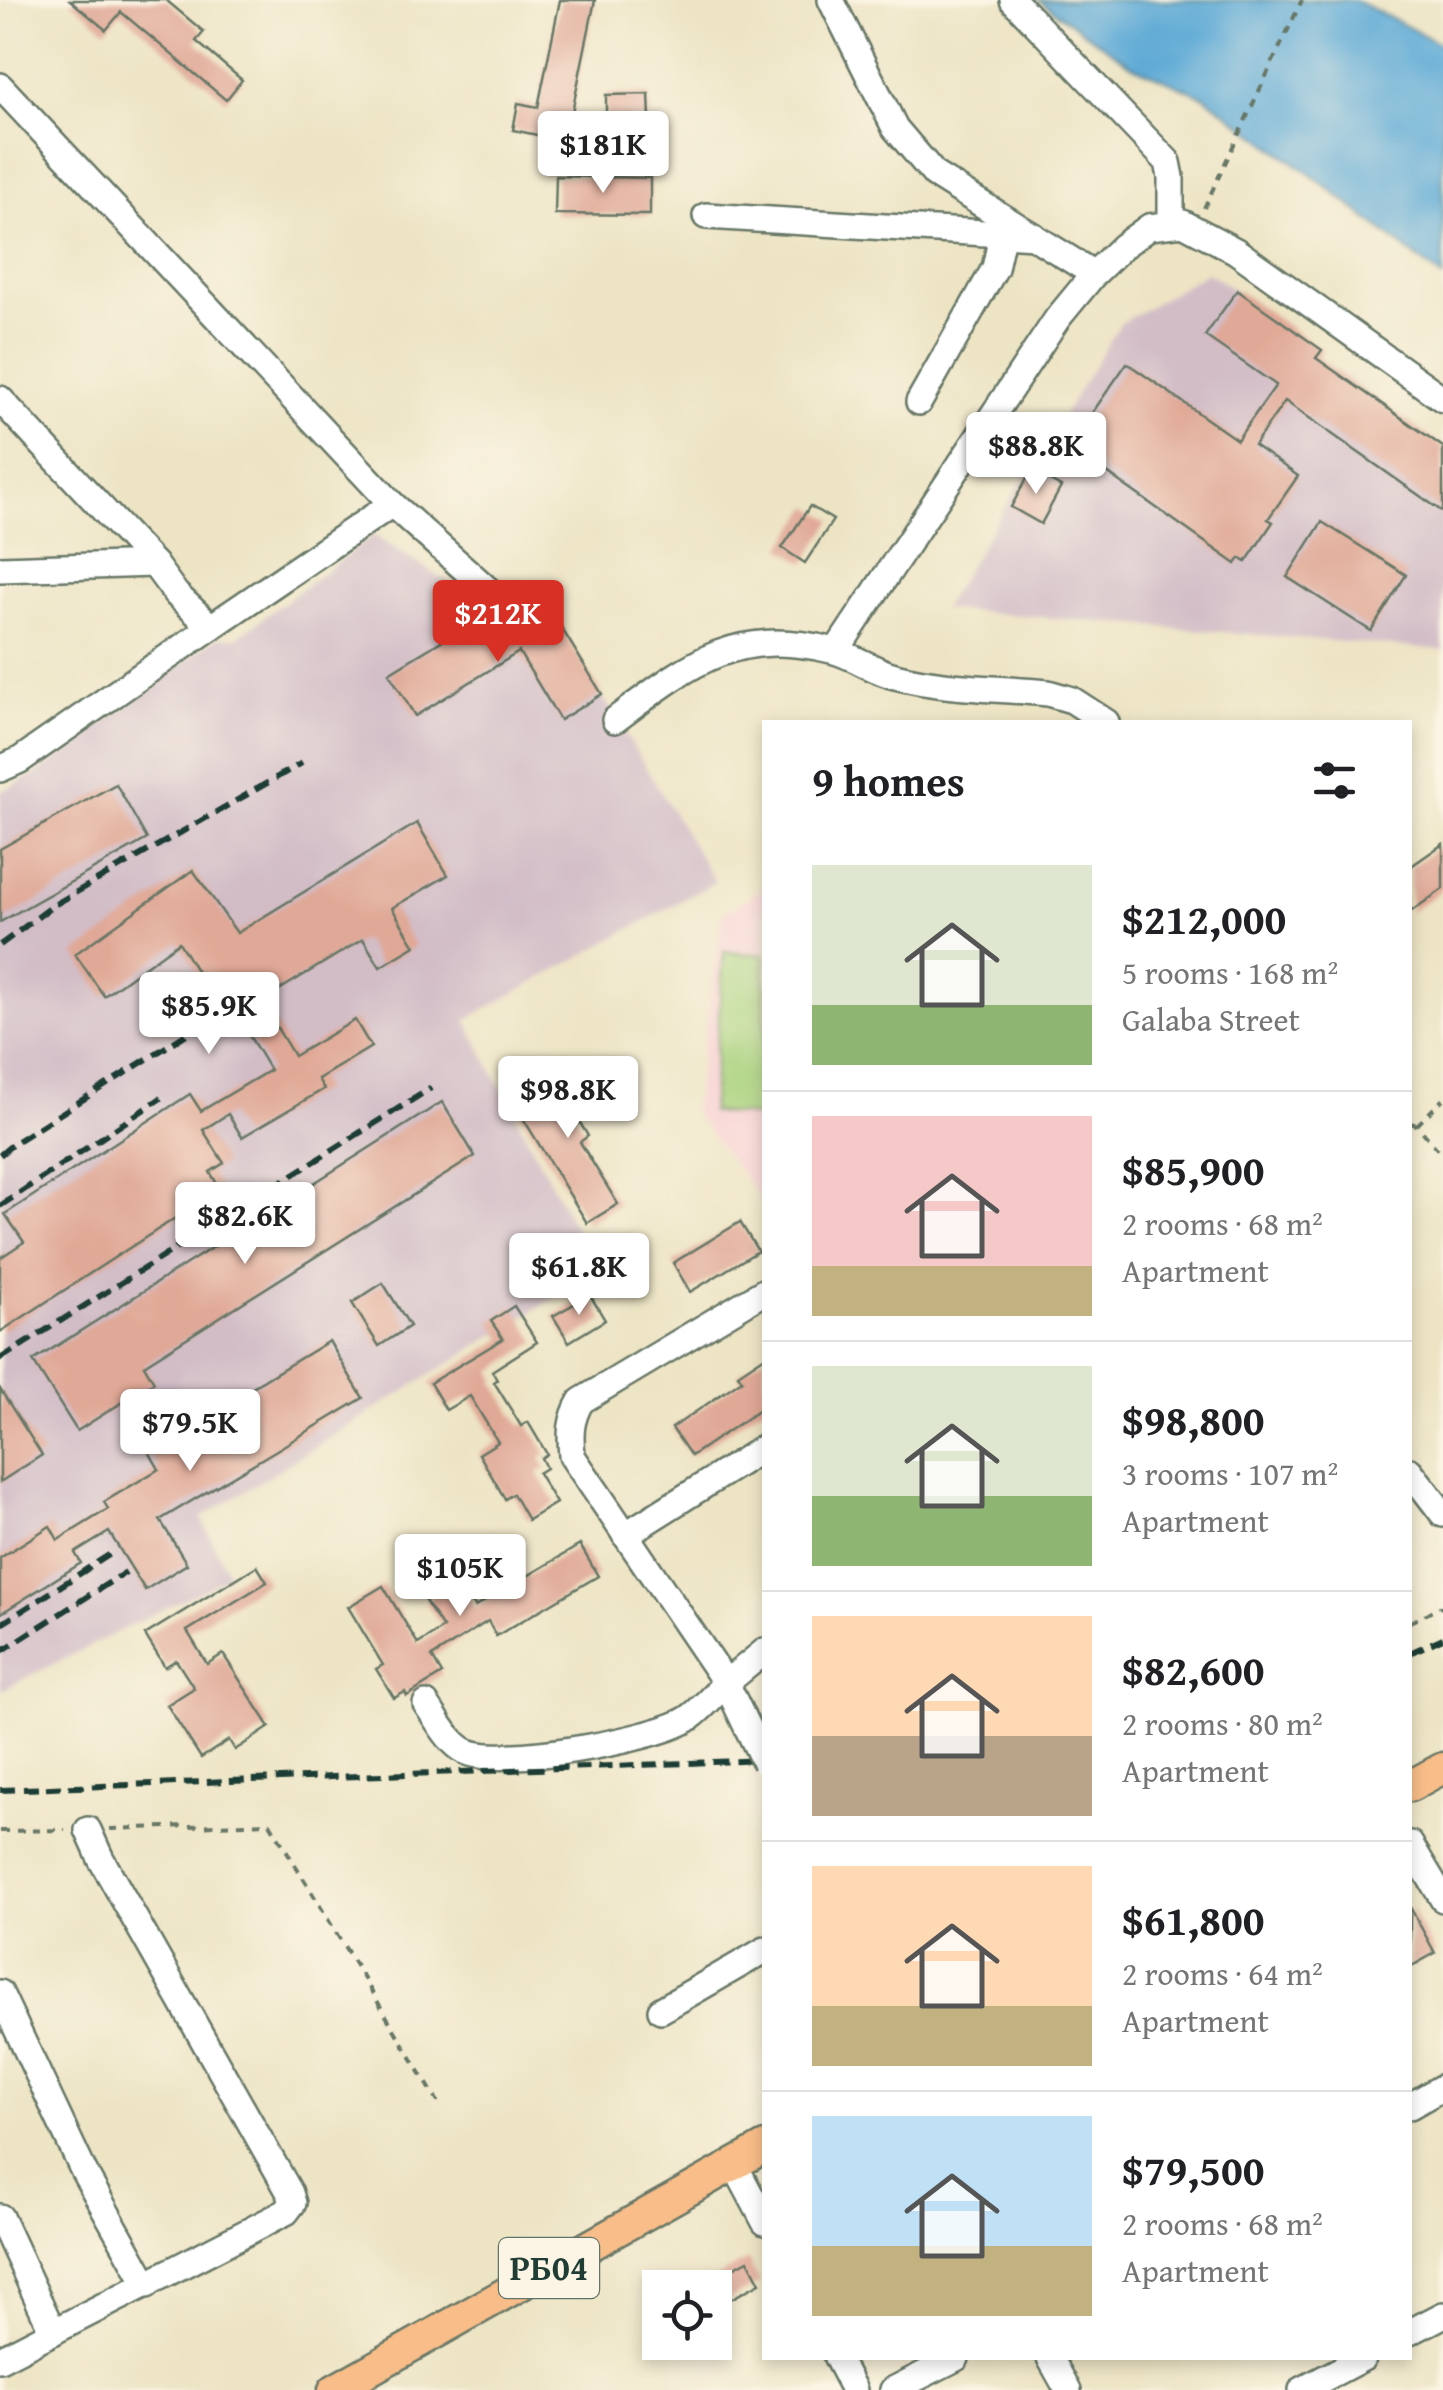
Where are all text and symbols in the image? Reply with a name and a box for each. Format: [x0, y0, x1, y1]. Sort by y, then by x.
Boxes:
pin: $181K [533, 111, 673, 196]
text: $181K [560, 120, 646, 167]
pin: $88.8K [955, 412, 1117, 497]
text: $88.8K [988, 421, 1084, 468]
pin: $212K [428, 580, 568, 665]
text: $212K [455, 589, 541, 636]
text: 9 homes [812, 750, 965, 811]
icon: filters [1307, 753, 1362, 808]
text: $212,000 [1122, 888, 1286, 949]
icon: home [892, 905, 1012, 1025]
text: 5 rooms · 168 m² [1122, 949, 1338, 996]
pin: $85.9K [128, 972, 290, 1057]
text: $85.9K [161, 981, 257, 1028]
text: Galaba Street [1122, 996, 1300, 1043]
pin: $98.8K [487, 1056, 649, 1141]
text: $98.8K [520, 1065, 616, 1112]
text: $85,900 [1122, 1139, 1264, 1200]
icon: home [892, 1156, 1012, 1276]
pin: $82.6K [164, 1182, 326, 1267]
text: $82.6K [197, 1191, 293, 1238]
text: 2 rooms · 68 m² [1122, 1200, 1323, 1247]
pin: $61.8K [498, 1233, 660, 1318]
text: $61.8K [531, 1242, 627, 1289]
text: Apartment [1122, 1247, 1269, 1294]
pin: $79.5K [109, 1389, 271, 1474]
text: $98,800 [1122, 1389, 1264, 1450]
text: $79.5K [142, 1398, 238, 1445]
icon: home [892, 1406, 1012, 1526]
text: 3 rooms · 107 m² [1122, 1450, 1338, 1497]
text: Apartment [1122, 1497, 1269, 1544]
pin: $105K [390, 1534, 530, 1619]
text: $105K [417, 1543, 503, 1590]
text: $82,600 [1122, 1639, 1264, 1700]
icon: home [892, 1656, 1012, 1776]
text: 2 rooms · 80 m² [1122, 1700, 1323, 1747]
text: Apartment [1122, 1747, 1269, 1794]
text: $61,800 [1122, 1889, 1264, 1950]
icon: home [892, 1906, 1012, 2026]
text: 2 rooms · 64 m² [1122, 1950, 1323, 1997]
text: Apartment [1122, 1997, 1269, 2044]
text: $79,500 [1122, 2139, 1264, 2200]
icon: home [892, 2156, 1012, 2276]
text: 2 rooms · 68 m² [1122, 2200, 1323, 2247]
road number: РБ04 [499, 2238, 599, 2298]
text: Apartment [1122, 2247, 1269, 2294]
map controls [642, 2270, 732, 2360]
button: locate [642, 2270, 732, 2360]

